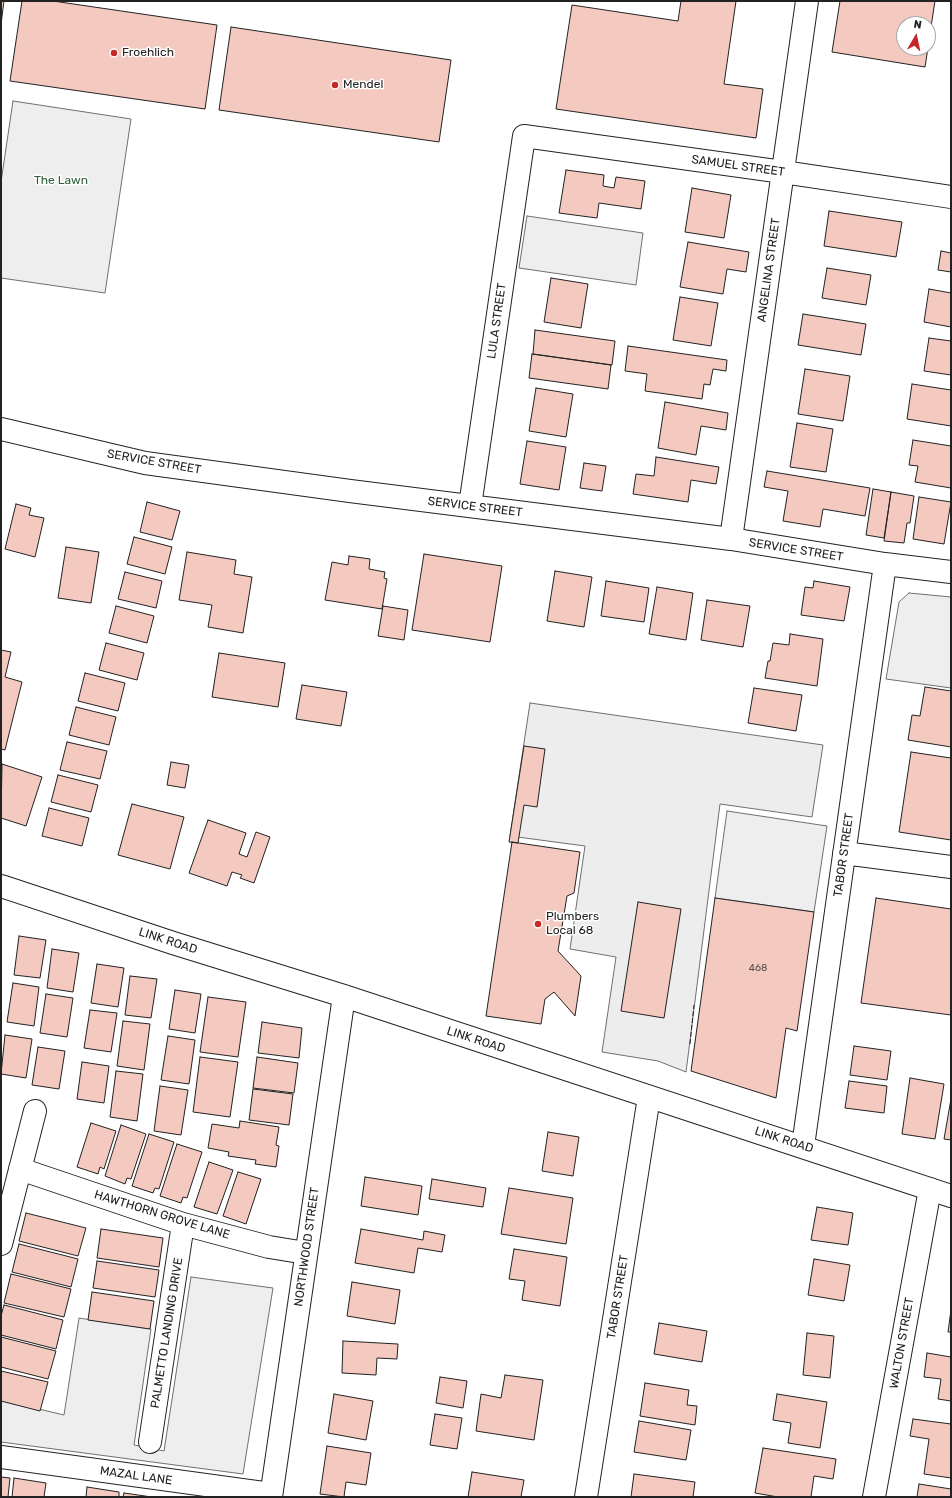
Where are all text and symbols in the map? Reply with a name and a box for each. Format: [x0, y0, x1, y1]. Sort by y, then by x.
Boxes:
north arrow [896, 16, 936, 56]
text: N [913, 18, 923, 32]
place label: Froehlich [122, 46, 174, 60]
marker: Froehlich [109, 48, 119, 58]
place label: Mendel [343, 78, 383, 92]
marker: Mendel [330, 80, 340, 90]
street label: SAMUEL STREET [690, 152, 786, 180]
park label: The Lawn [34, 174, 88, 188]
street label: ANGELINA STREET [755, 217, 783, 323]
street label: LULA STREET [485, 282, 509, 360]
street label: SERVICE STREET [106, 447, 202, 477]
street label: SERVICE STREET [427, 494, 523, 520]
street label: SERVICE STREET [748, 535, 844, 565]
street label: TABOR STREET [831, 812, 857, 898]
place label: Plumbers Local 68 [546, 910, 599, 938]
marker: Plumbers Local 68 [533, 919, 543, 929]
street label: LINK ROAD [137, 925, 199, 957]
house number: 468 [749, 962, 767, 974]
street label: LINK ROAD [445, 1024, 507, 1056]
street label: LINK ROAD [753, 1124, 815, 1156]
street label: NORTHWOOD STREET [291, 1186, 323, 1308]
street label: HAWTHORN GROVE LANE [92, 1187, 232, 1243]
street label: TABOR STREET [604, 1254, 632, 1340]
street label: PALMETTO LANDING DRIVE [148, 1257, 186, 1409]
street label: WALTON STREET [887, 1296, 917, 1390]
street label: MAZAL LANE [99, 1464, 173, 1488]

